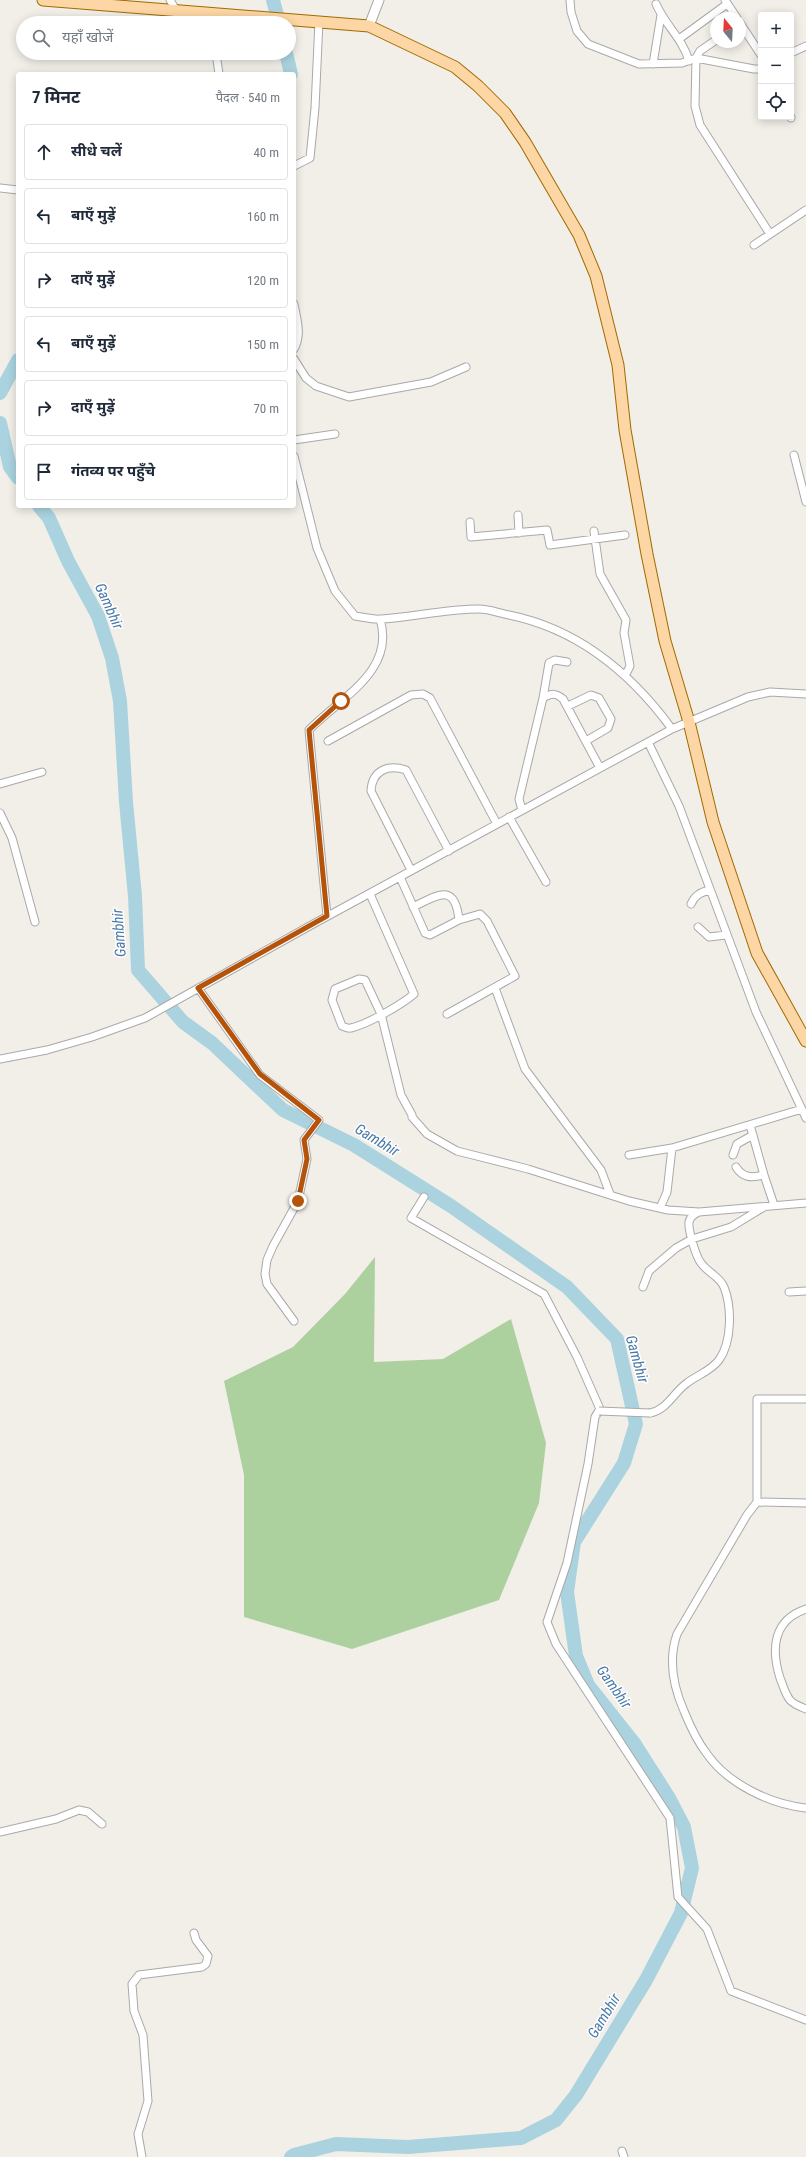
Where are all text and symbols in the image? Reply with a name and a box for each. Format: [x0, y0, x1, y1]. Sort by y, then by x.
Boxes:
north arrow [710, 12, 746, 48]
map controls [758, 12, 794, 120]
button: + [758, 12, 794, 48]
search box [16, 16, 296, 60]
icon: search [30, 27, 52, 49]
text: यहाँ खोजें [62, 28, 113, 46]
button: − [758, 48, 794, 84]
button: locate [758, 84, 794, 120]
text: 7 मिनट [32, 87, 80, 107]
text: पैदल · 540 m [216, 90, 280, 105]
icon: ahead [33, 141, 55, 163]
text: सीधे चलें [71, 142, 122, 160]
text: 40 m [253, 145, 279, 160]
icon: left [33, 205, 55, 227]
text: बाएँ मुड़ें [71, 206, 116, 224]
text: 160 m [247, 209, 279, 224]
icon: right [33, 269, 55, 291]
text: दाएँ मुड़ें [71, 270, 115, 288]
text: 120 m [247, 273, 279, 288]
icon: left [33, 333, 55, 355]
text: बाएँ मुड़ें [71, 334, 116, 352]
text: 150 m [247, 337, 279, 352]
icon: right [33, 397, 55, 419]
text: दाएँ मुड़ें [71, 398, 115, 416]
text: 70 m [253, 401, 279, 416]
icon: arrive [33, 461, 55, 483]
text: गंतव्य पर पहुँचे [71, 462, 155, 480]
water label: Gambhir [91, 580, 127, 632]
route start [332, 692, 350, 710]
water label: Gambhir [108, 908, 130, 958]
water label: Gambhir [352, 1120, 403, 1160]
route end [289, 1192, 307, 1210]
water label: Gambhir [622, 1333, 652, 1385]
water label: Gambhir [593, 1662, 636, 1712]
water label: Gambhir [584, 1990, 624, 2041]

